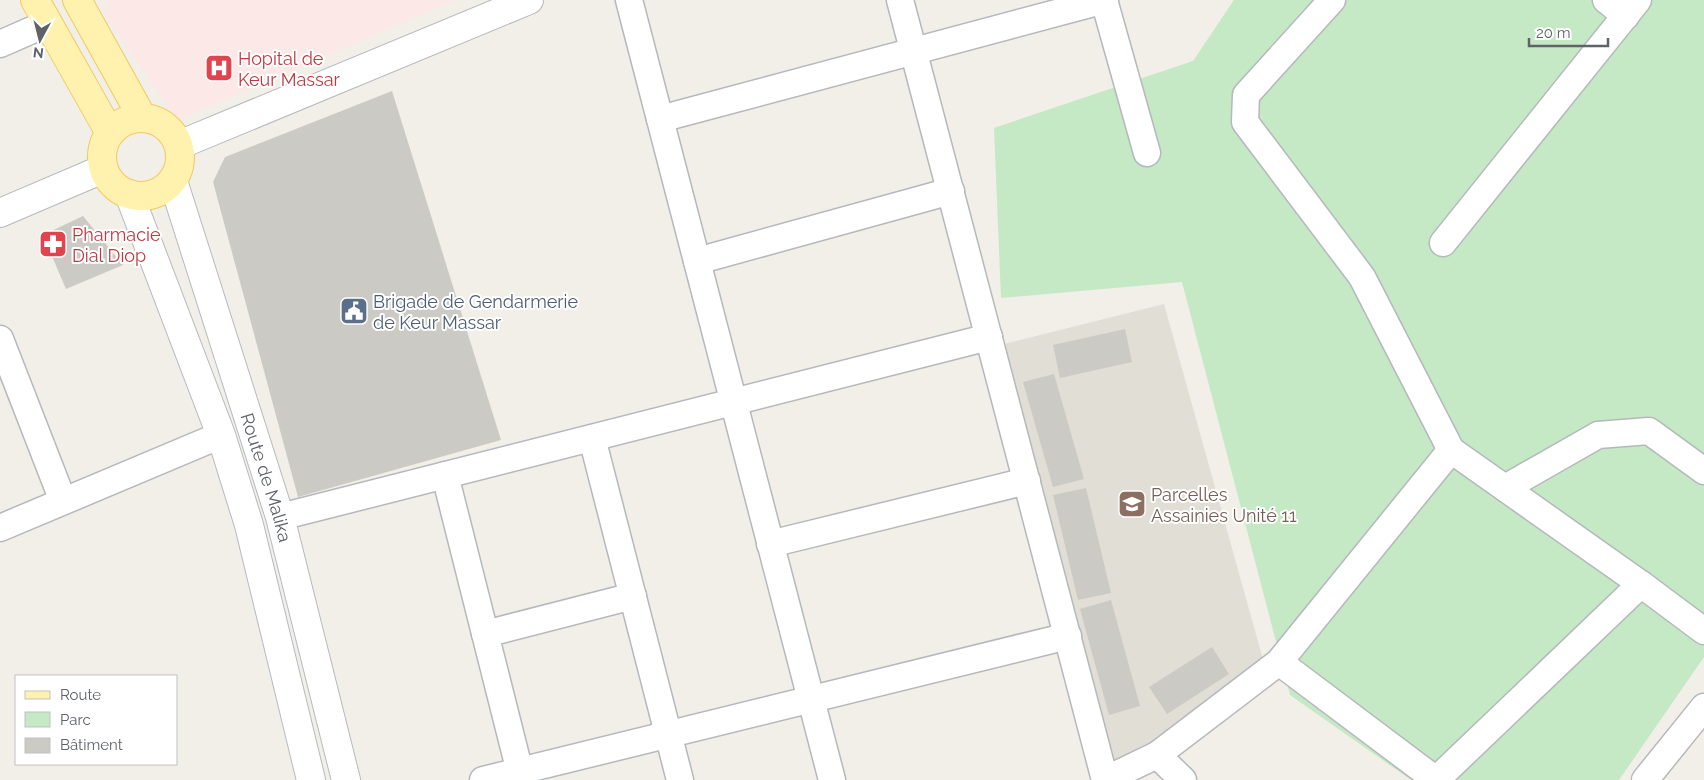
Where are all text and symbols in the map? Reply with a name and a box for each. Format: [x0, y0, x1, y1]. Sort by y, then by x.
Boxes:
north arrow [15, 15, 65, 65]
scale bar [1529, 15, 1608, 47]
text: 20 m [1536, 24, 1571, 42]
text: N [32, 44, 45, 61]
place label: Hopital de Keur Massar [238, 48, 340, 90]
hospital icon: Hopital de Keur Massar [204, 53, 234, 83]
place label: Pharmacie Dial Diop [72, 224, 161, 266]
pharmacy icon: Pharmacie Dial Diop [38, 229, 68, 259]
place label: Brigade de Gendarmerie de Keur Massar [373, 291, 578, 333]
public building icon: Brigade de Gendarmerie de Keur Massar [339, 296, 369, 326]
street label: Route de Malika [237, 410, 296, 544]
place label: Parcelles Assainies Unité 11 [1151, 484, 1297, 526]
school or university icon: Parcelles Assainies Unité 11 [1117, 489, 1147, 519]
legend [15, 675, 178, 765]
text: Route [60, 686, 101, 704]
text: Parc [60, 711, 91, 729]
text: Bâtiment [60, 736, 123, 754]

